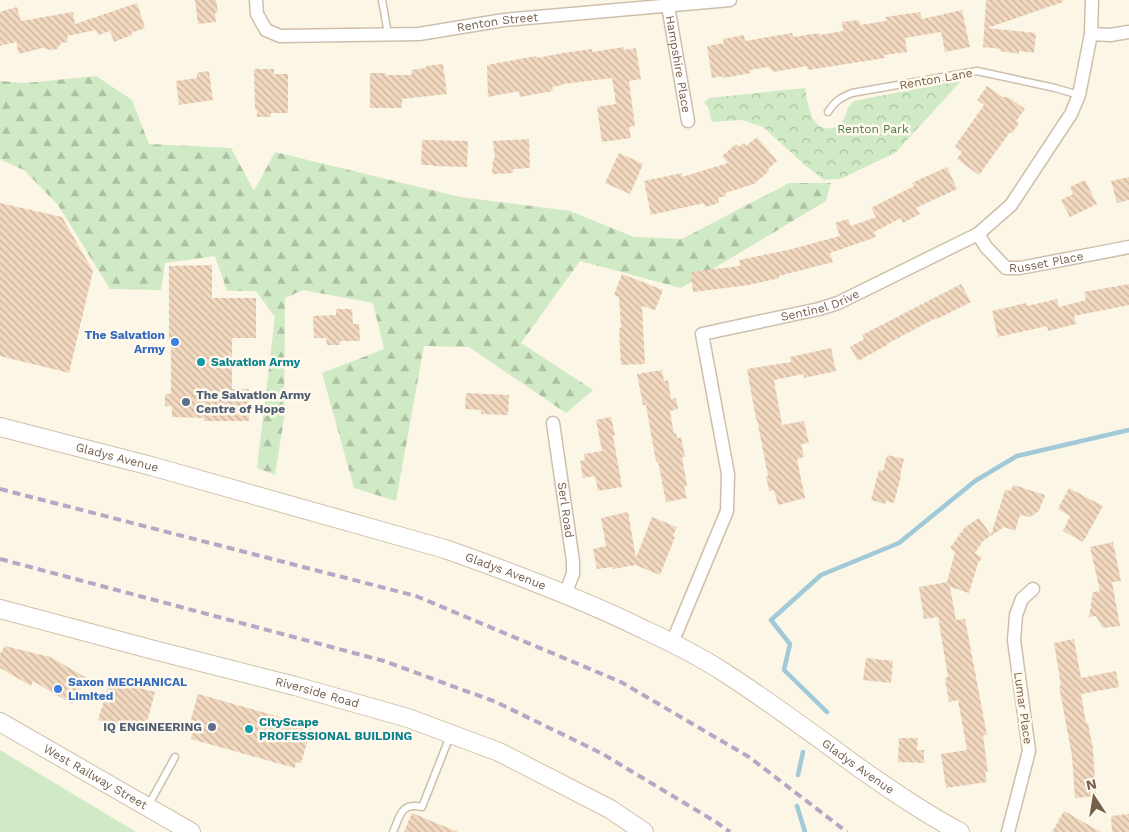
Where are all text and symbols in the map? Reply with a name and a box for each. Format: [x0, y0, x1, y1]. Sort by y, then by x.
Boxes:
street label: Renton Street [456, 10, 539, 35]
street label: Hampshire Place [663, 14, 693, 114]
street label: Renton Lane [898, 66, 974, 92]
park label: Renton Park [837, 122, 909, 136]
street label: Russet Place [1009, 249, 1085, 275]
street label: Sentinel Drive [779, 287, 862, 324]
place label: The Salvation Army [84, 328, 165, 356]
marker: The Salvation Army [169, 336, 181, 348]
place label: Salvation Army [211, 355, 301, 369]
marker: Salvation Army [195, 356, 207, 368]
place label: The Salvation Army Centre of Hope [196, 388, 311, 416]
marker: The Salvation Army Centre of Hope [180, 396, 192, 408]
street label: Gladys Avenue [74, 440, 160, 475]
street label: Serl Road [555, 481, 577, 539]
street label: Gladys Avenue [463, 550, 548, 593]
street label: Lumar Place [1011, 671, 1035, 745]
street label: Riverside Road [274, 674, 361, 711]
place label: Saxon MECHANICAL Limited [68, 675, 187, 703]
marker: Saxon MECHANICAL Limited [52, 683, 64, 695]
place label: CityScape PROFESSIONAL BUILDING [259, 715, 412, 743]
place label: IQ ENGINEERING [103, 720, 202, 734]
marker: IQ ENGINEERING [206, 721, 218, 733]
marker: CityScape PROFESSIONAL BUILDING [243, 723, 255, 735]
street label: Gladys Avenue [819, 736, 897, 797]
street label: West Railway Street [41, 742, 150, 812]
north arrow [1069, 772, 1119, 822]
text: N [1085, 775, 1098, 793]

